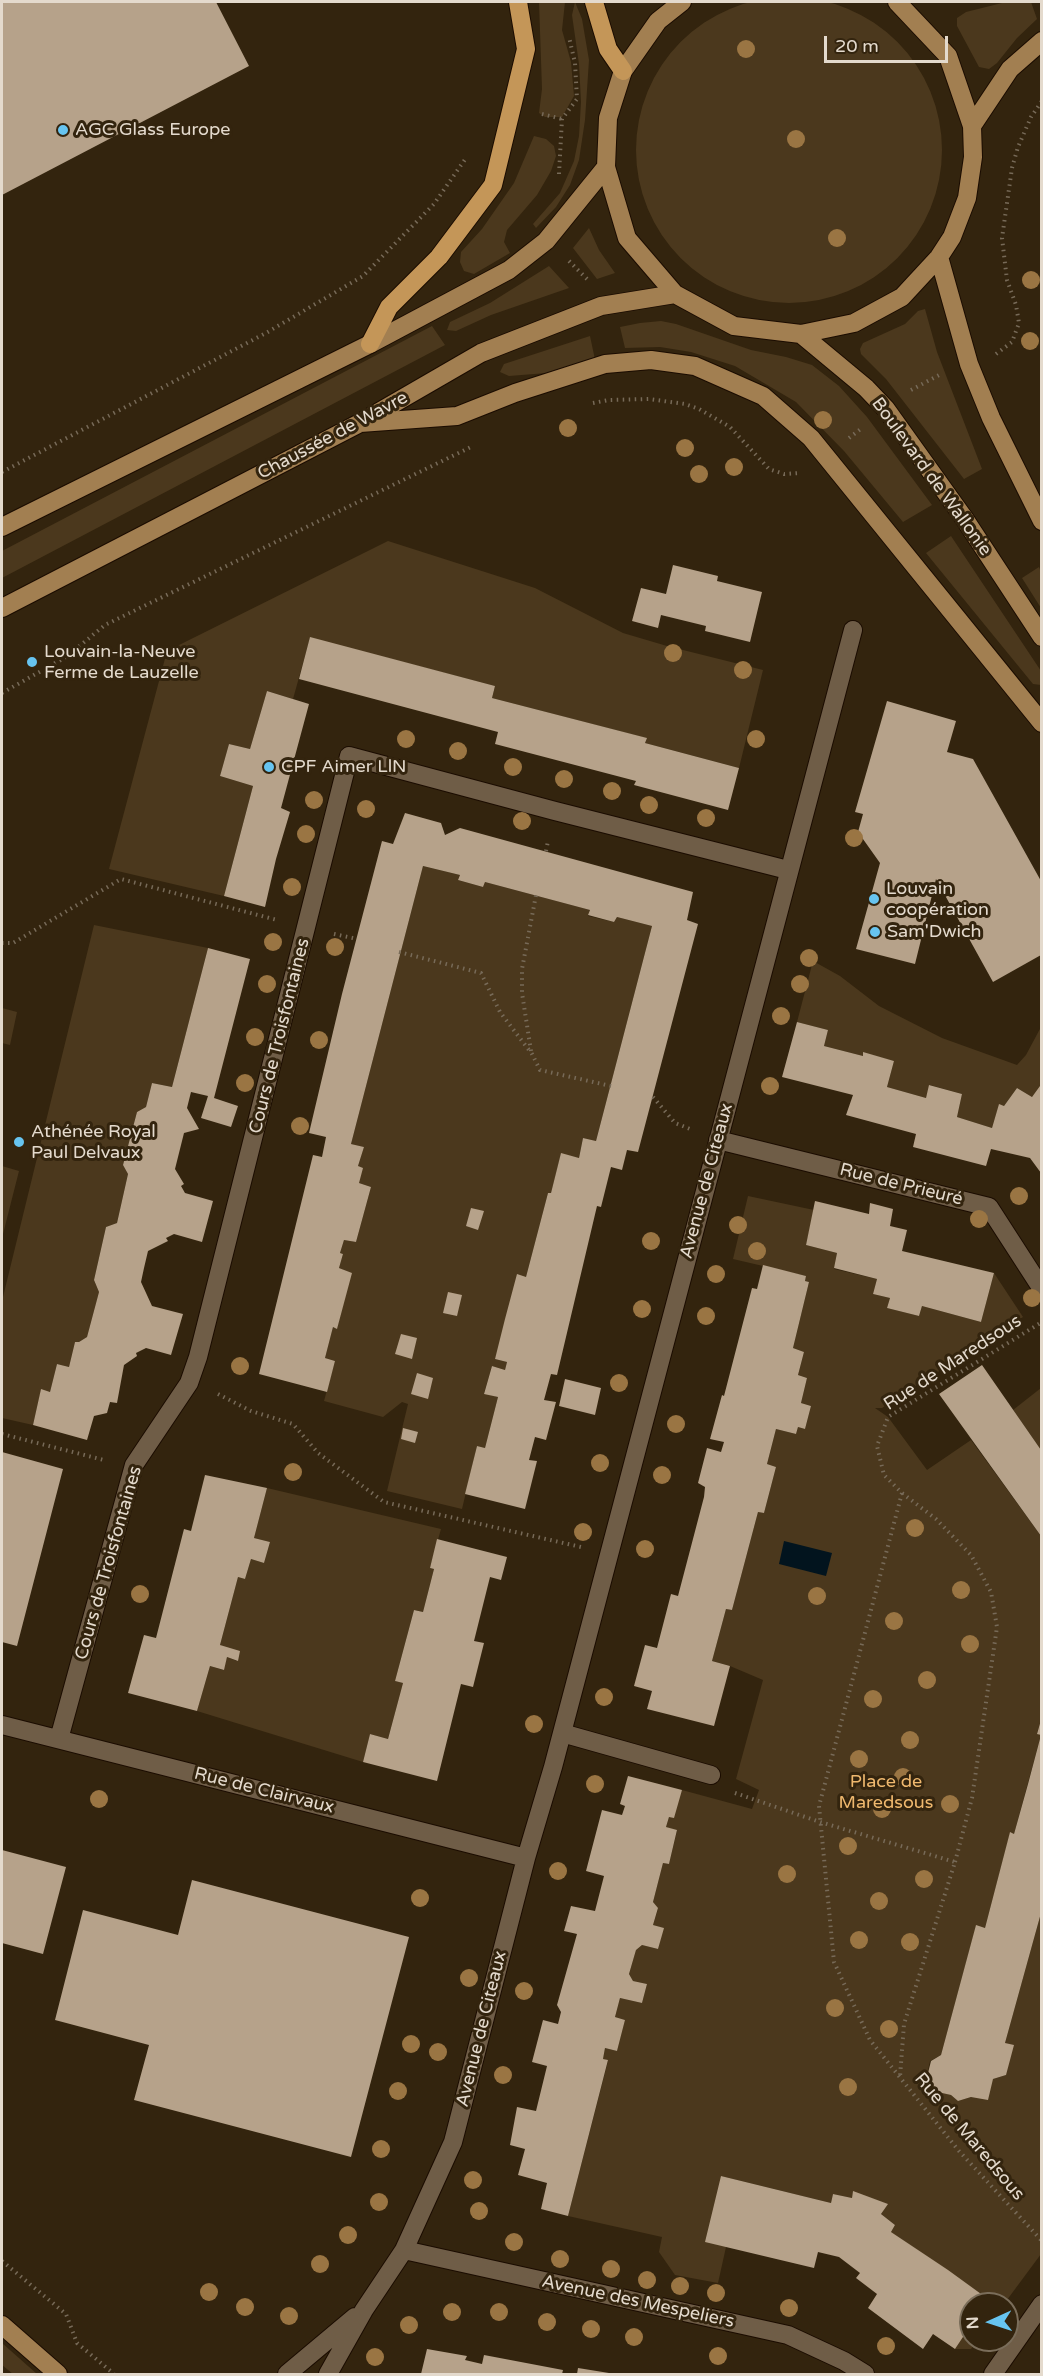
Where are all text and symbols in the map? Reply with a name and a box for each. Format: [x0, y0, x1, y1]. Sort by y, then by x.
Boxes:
scale bar [827, 24, 952, 62]
text: 20 m [835, 35, 879, 57]
place label: AGC Glass Europe [75, 119, 231, 141]
marker: AGC Glass Europe [56, 123, 70, 137]
street label: Chaussée de Wavre [254, 387, 412, 485]
street label: Boulevard de Wallonie [866, 394, 996, 560]
place label: Louvain-la-Neuve Ferme de Lauzelle [44, 641, 199, 684]
marker: Louvain-la-Neuve Ferme de Lauzelle [25, 655, 39, 669]
place label: CPF Aimer LlN [281, 756, 406, 778]
marker: CPF Aimer LlN [262, 760, 276, 774]
place label: Louvain coopération [886, 878, 989, 920]
marker: Louvain coopération [867, 892, 881, 906]
place label: Sam'Dwich [887, 921, 982, 943]
marker: Sam'Dwich [868, 925, 882, 939]
street label: Cours de Troisfontaines [245, 936, 315, 1136]
street label: Avenue de Citeaux [676, 1101, 738, 1261]
place label: Athénée Royal Paul Delvaux [31, 1121, 156, 1164]
marker: Athénée Royal Paul Delvaux [12, 1135, 26, 1149]
street label: Rue de Prieuré [837, 1159, 965, 1211]
street label: Rue de Maredsous [880, 1310, 1026, 1416]
street label: Cours de Troisfontaines [71, 1464, 147, 1662]
street label: Rue de Clairvaux [192, 1763, 336, 1819]
park label: Place de Maredsous [839, 1771, 933, 1814]
street label: Avenue de Citeaux [452, 1949, 512, 2109]
street label: Rue de Maredsous [909, 2069, 1029, 2205]
street label: Avenue des Mespeliers [540, 2271, 736, 2333]
north arrow [959, 2292, 1019, 2352]
text: N [963, 2316, 983, 2330]

